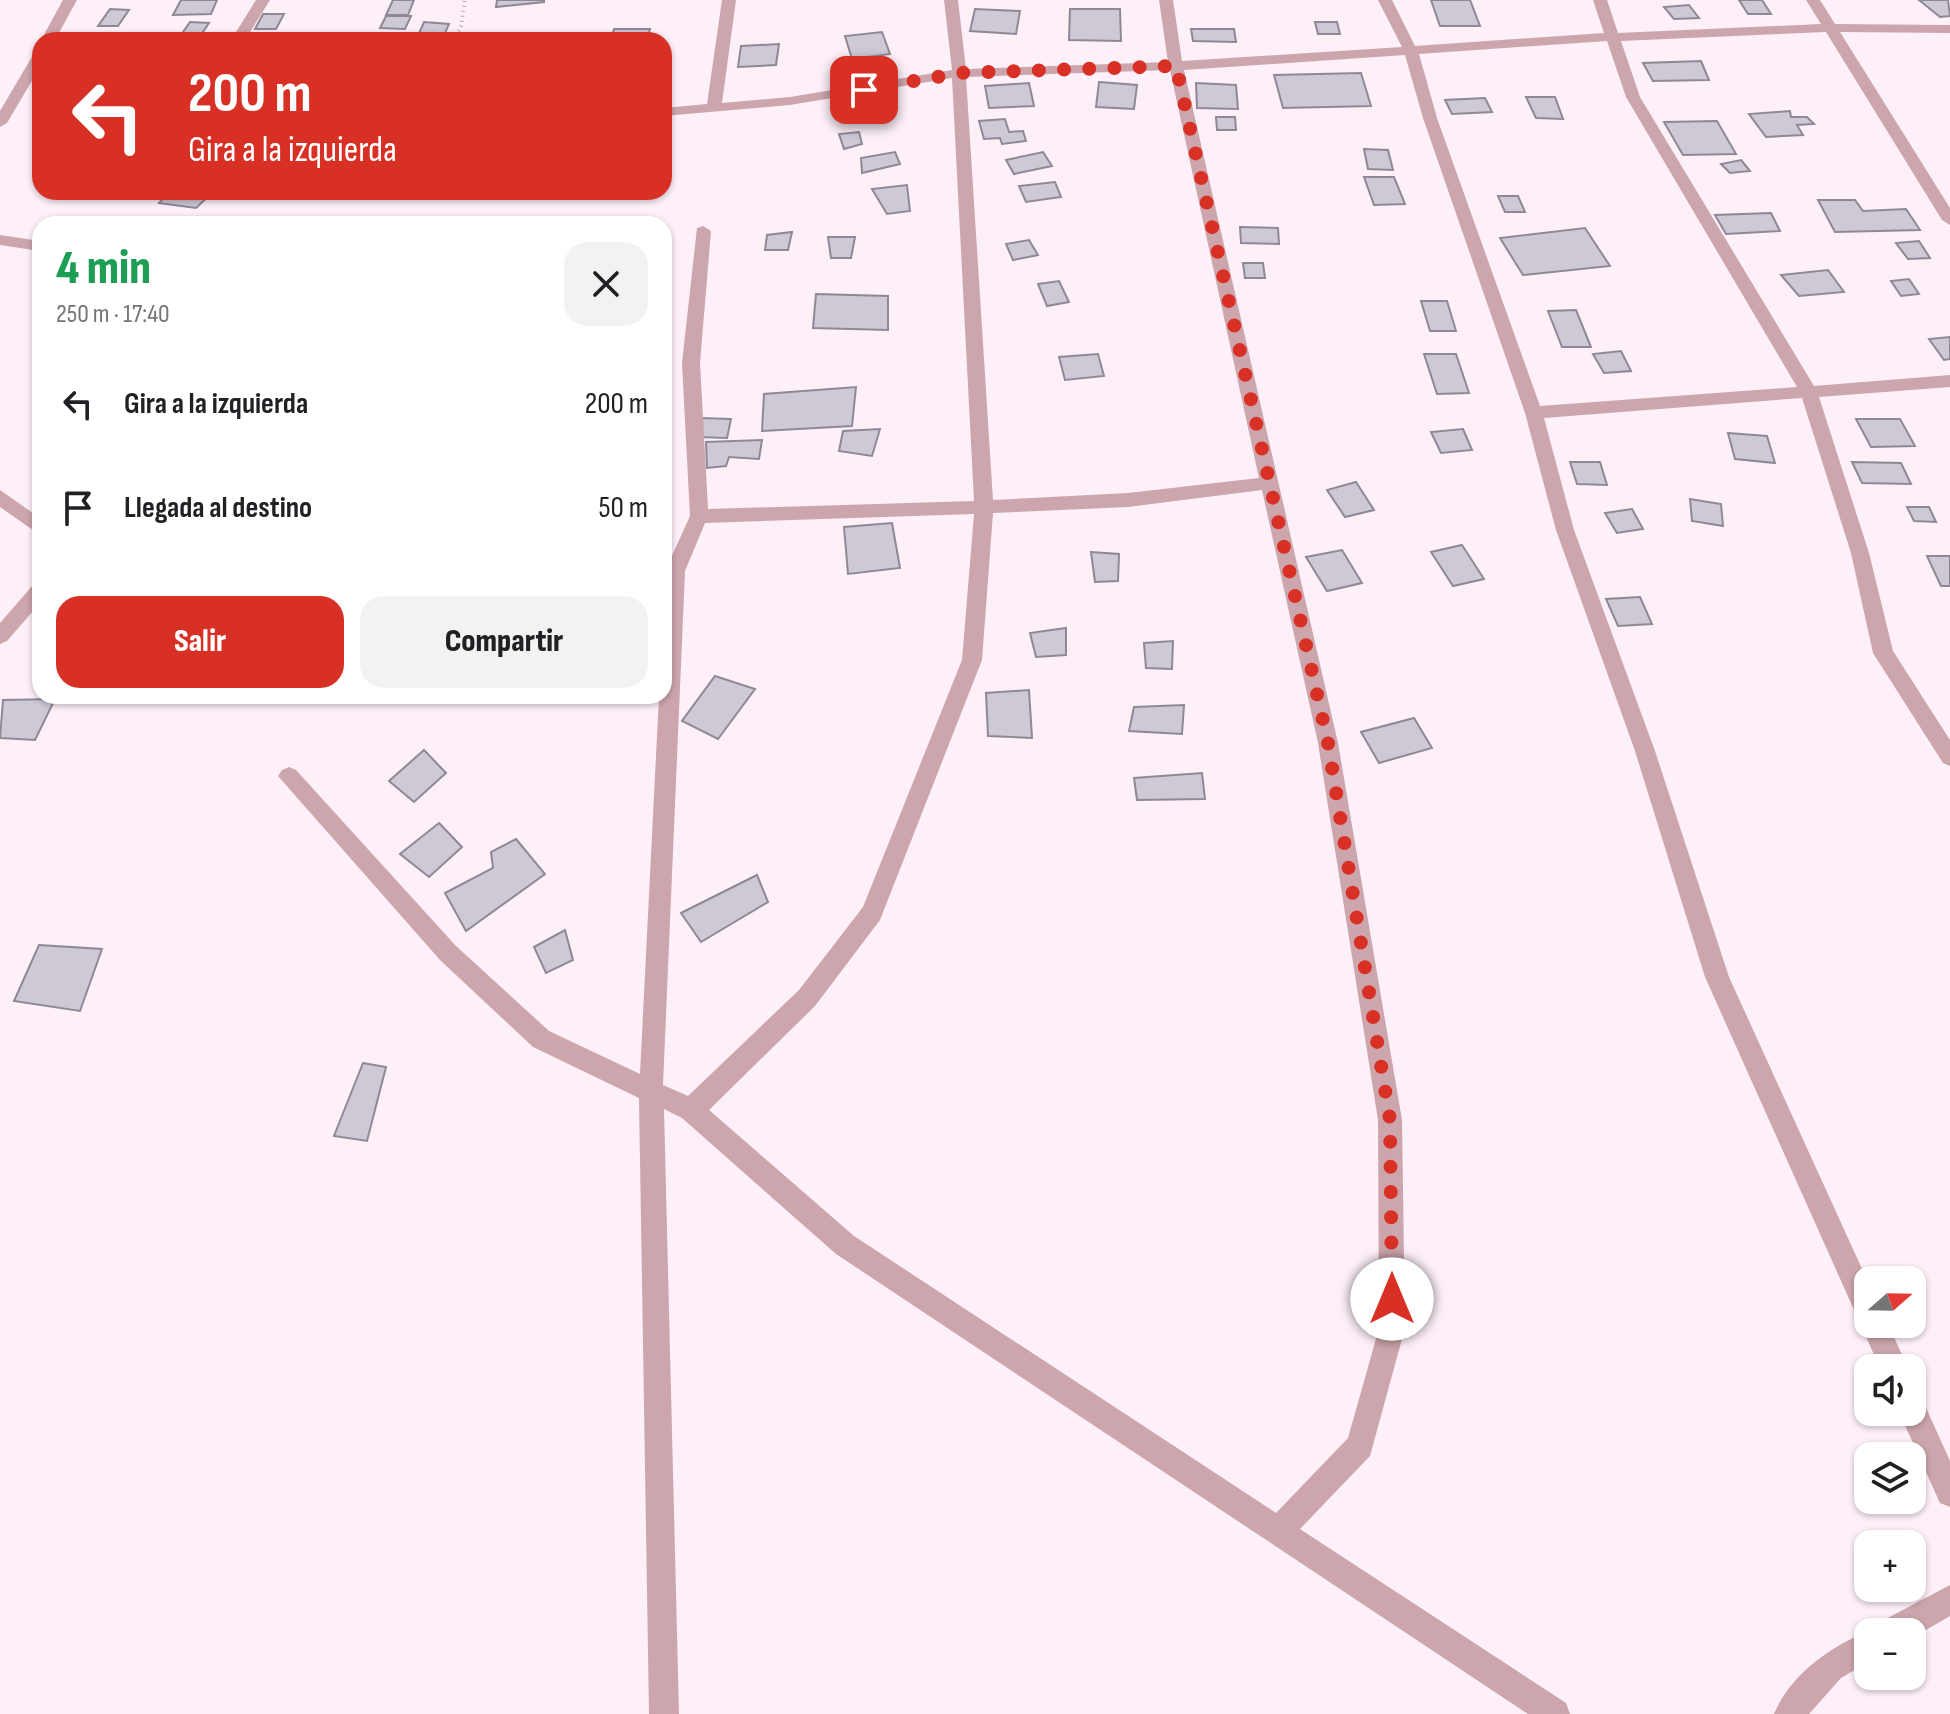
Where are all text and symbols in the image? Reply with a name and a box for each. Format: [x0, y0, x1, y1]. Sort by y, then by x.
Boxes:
pin [830, 56, 898, 124]
text: 200 m [188, 61, 312, 128]
icon: left [56, 64, 160, 168]
icon: arrive [842, 68, 886, 112]
text: Gira a la izquierda [188, 129, 397, 172]
text: 4 min [56, 240, 151, 297]
button: close [564, 242, 648, 326]
text: 250 m · 17:40 [56, 299, 170, 330]
icon: left [56, 382, 100, 426]
text: Gira a la izquierda [124, 386, 308, 422]
text: 200 m [585, 386, 648, 422]
icon: arrive [56, 486, 100, 530]
text: Llegada al destino [124, 490, 312, 526]
text: 50 m [599, 490, 648, 526]
button: Salir [56, 596, 344, 688]
button: Compartir [360, 596, 648, 688]
position arrow [1350, 1257, 1434, 1341]
north arrow [1854, 1266, 1926, 1338]
map controls [1854, 1266, 1926, 1690]
button: sound [1854, 1354, 1926, 1426]
button: layers [1854, 1442, 1926, 1514]
button: + [1854, 1530, 1926, 1602]
button: − [1854, 1618, 1926, 1690]

